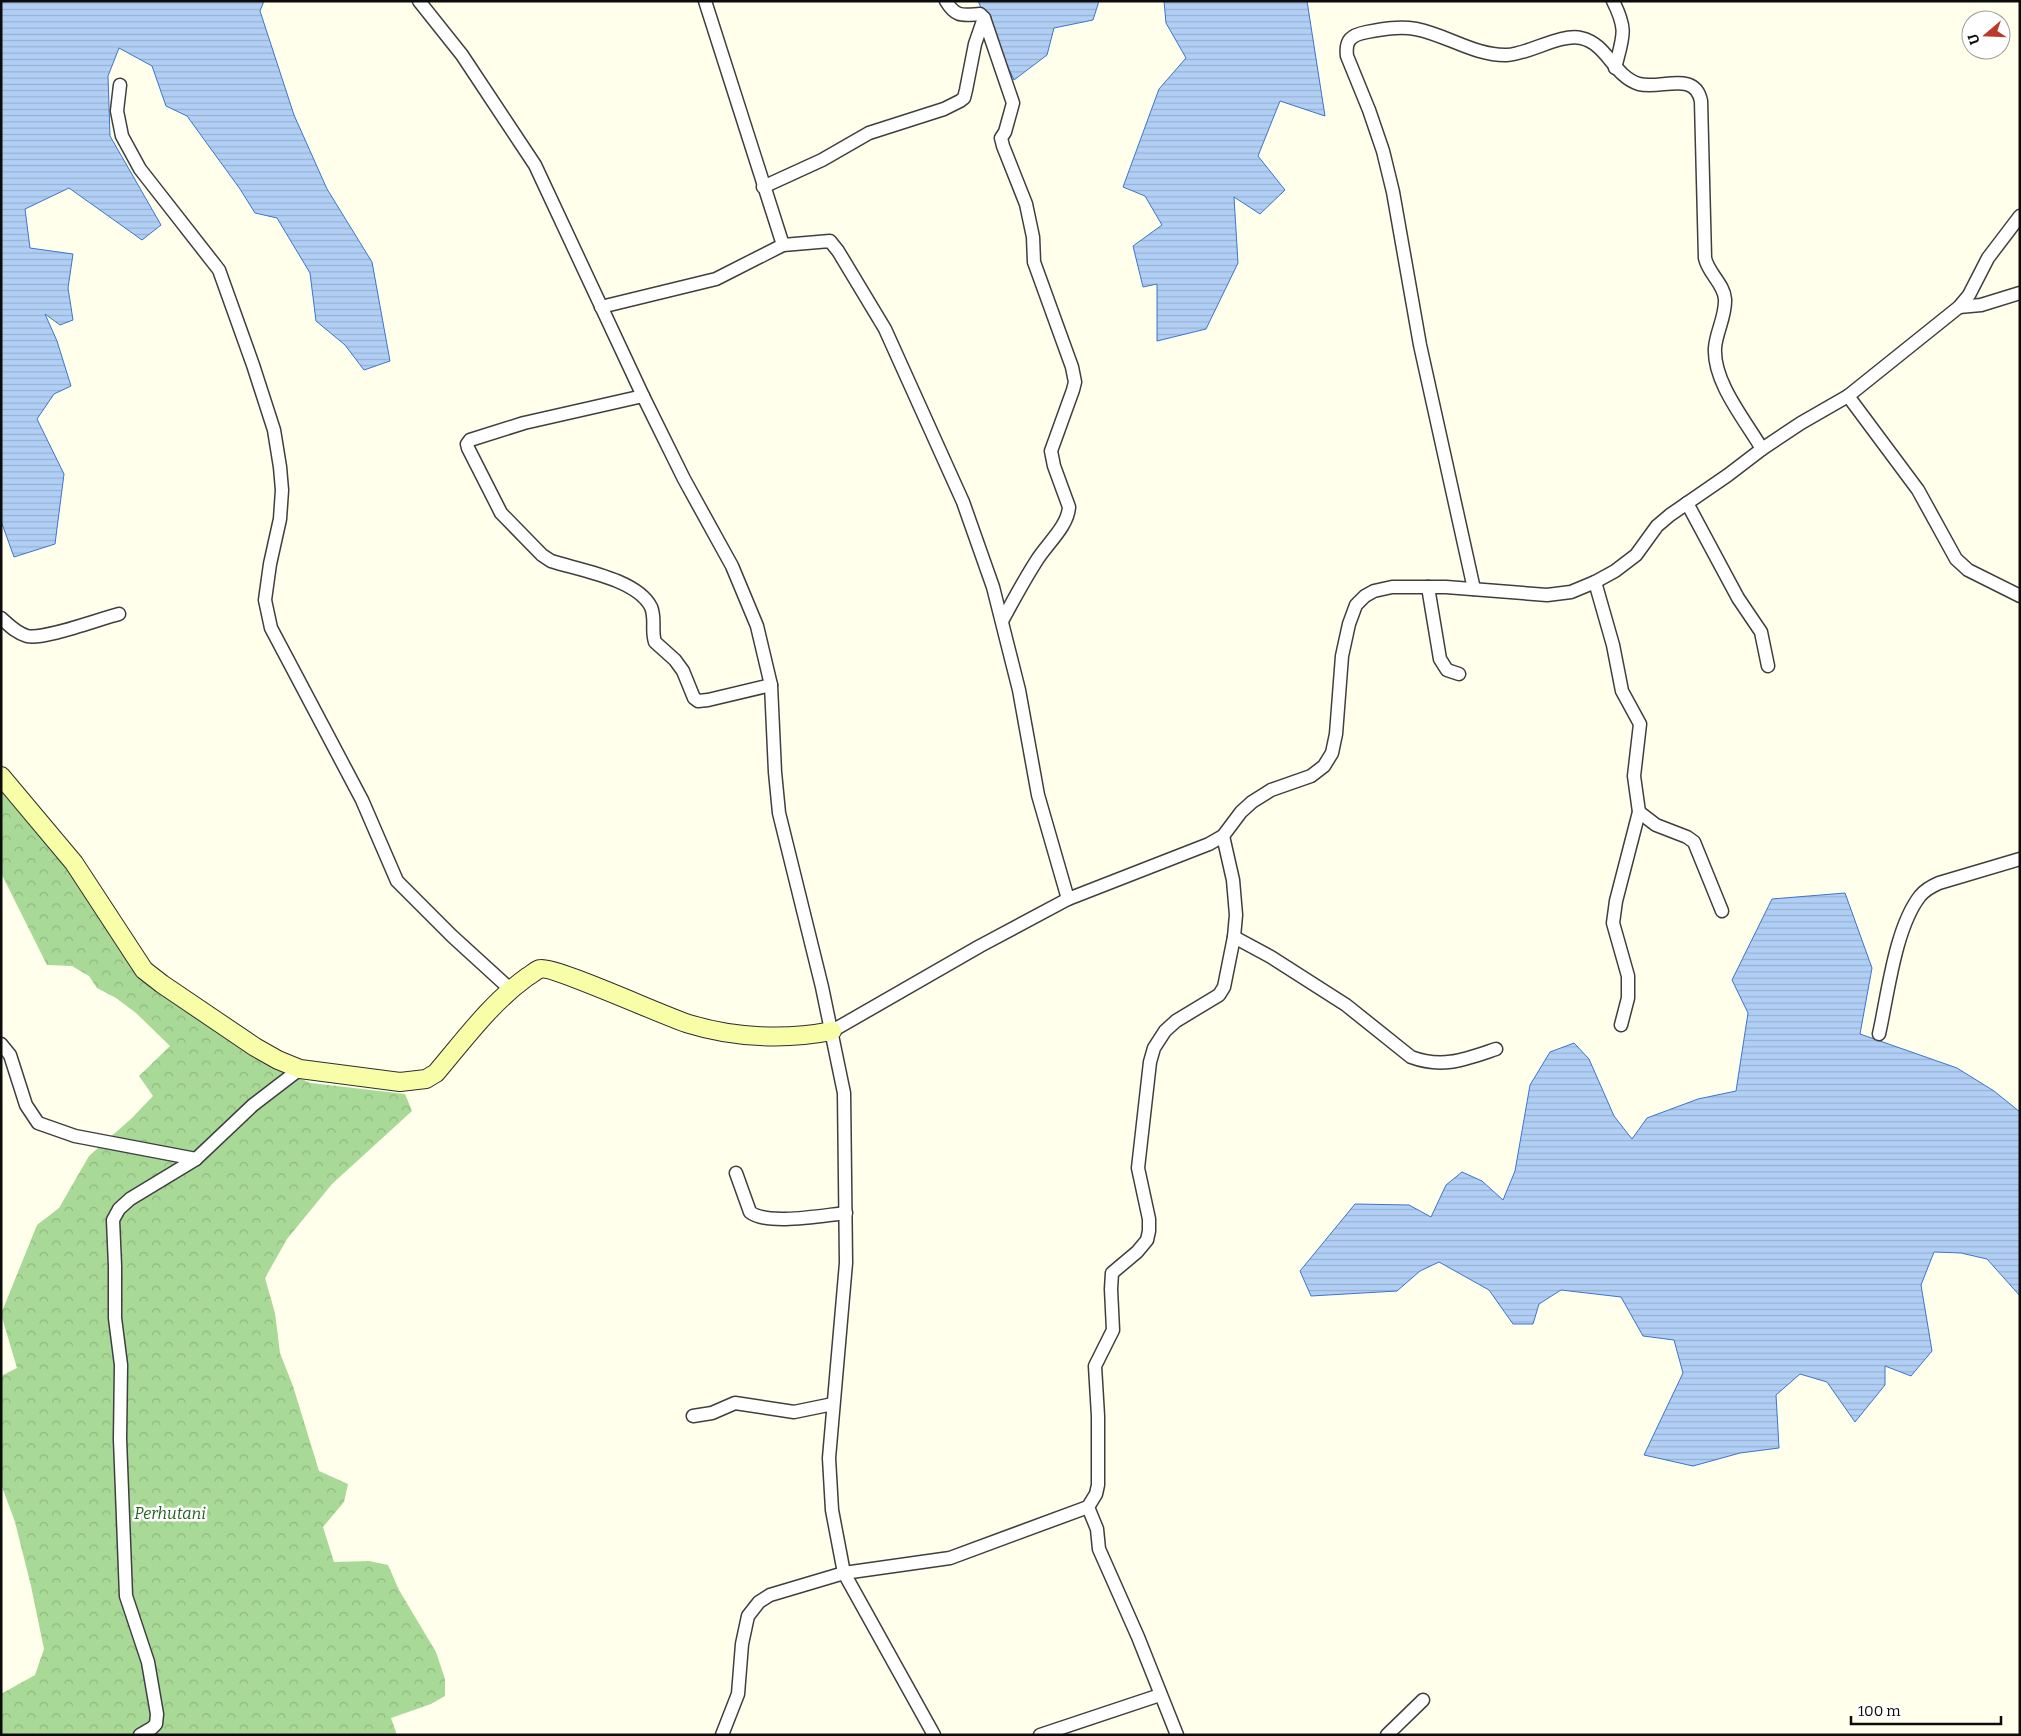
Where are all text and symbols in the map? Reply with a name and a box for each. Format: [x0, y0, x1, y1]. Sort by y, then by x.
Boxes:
north arrow [1961, 10, 2011, 60]
text: U [1964, 31, 1984, 47]
park label: Perhutani [134, 1504, 206, 1523]
scale bar [1851, 1694, 2001, 1726]
text: 100 m [1858, 1702, 1901, 1720]

